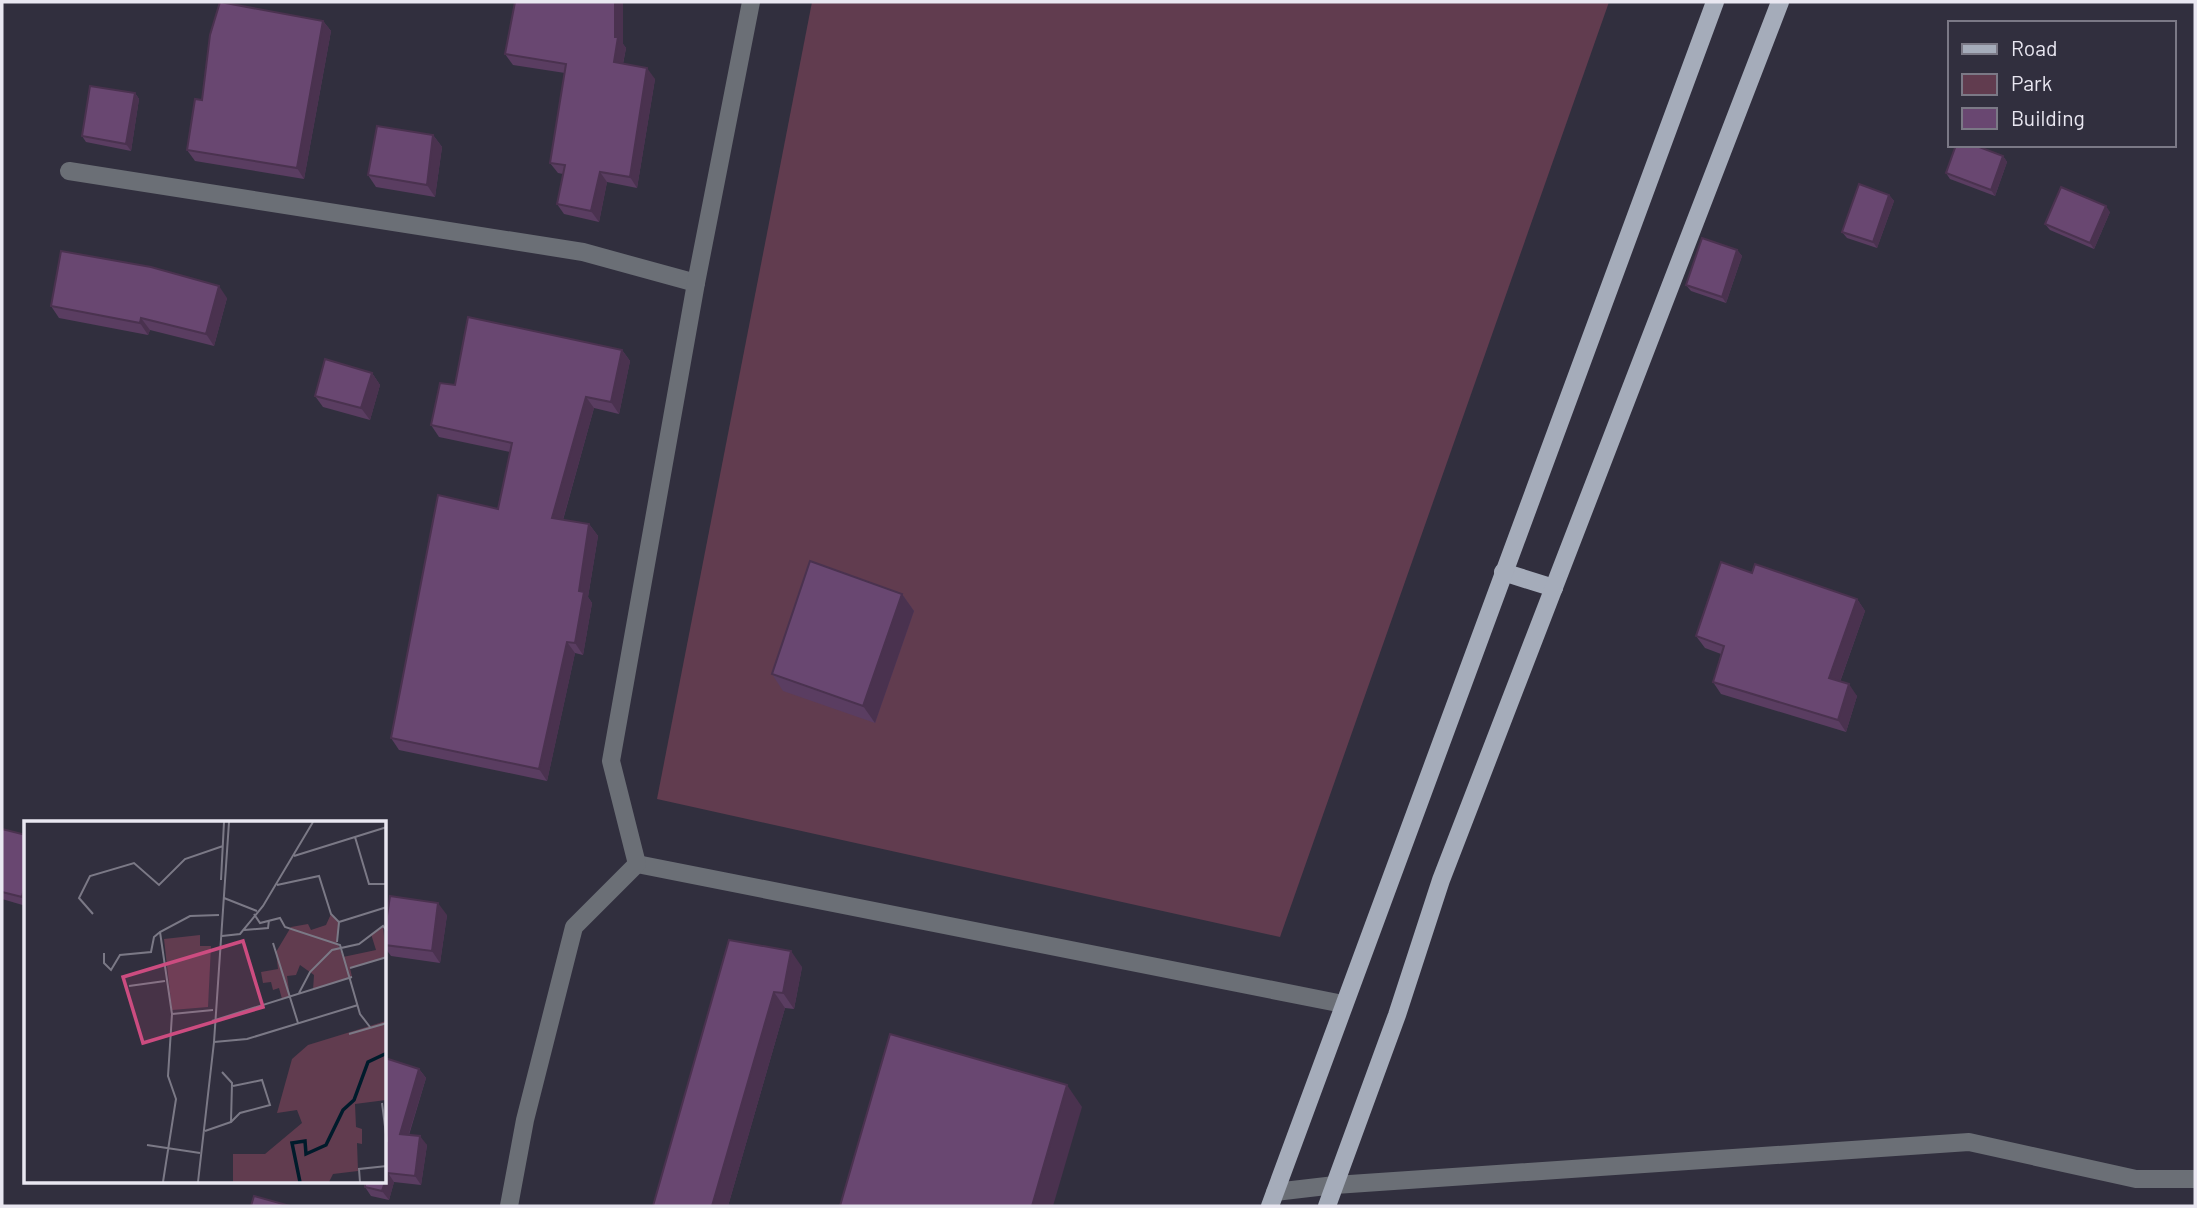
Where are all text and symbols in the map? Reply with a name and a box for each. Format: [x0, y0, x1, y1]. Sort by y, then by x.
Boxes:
legend [1948, 21, 2176, 147]
text: Road [2011, 35, 2057, 60]
text: Park [2011, 70, 2052, 95]
text: Building [2011, 105, 2085, 130]
inset map [24, 821, 387, 1184]

